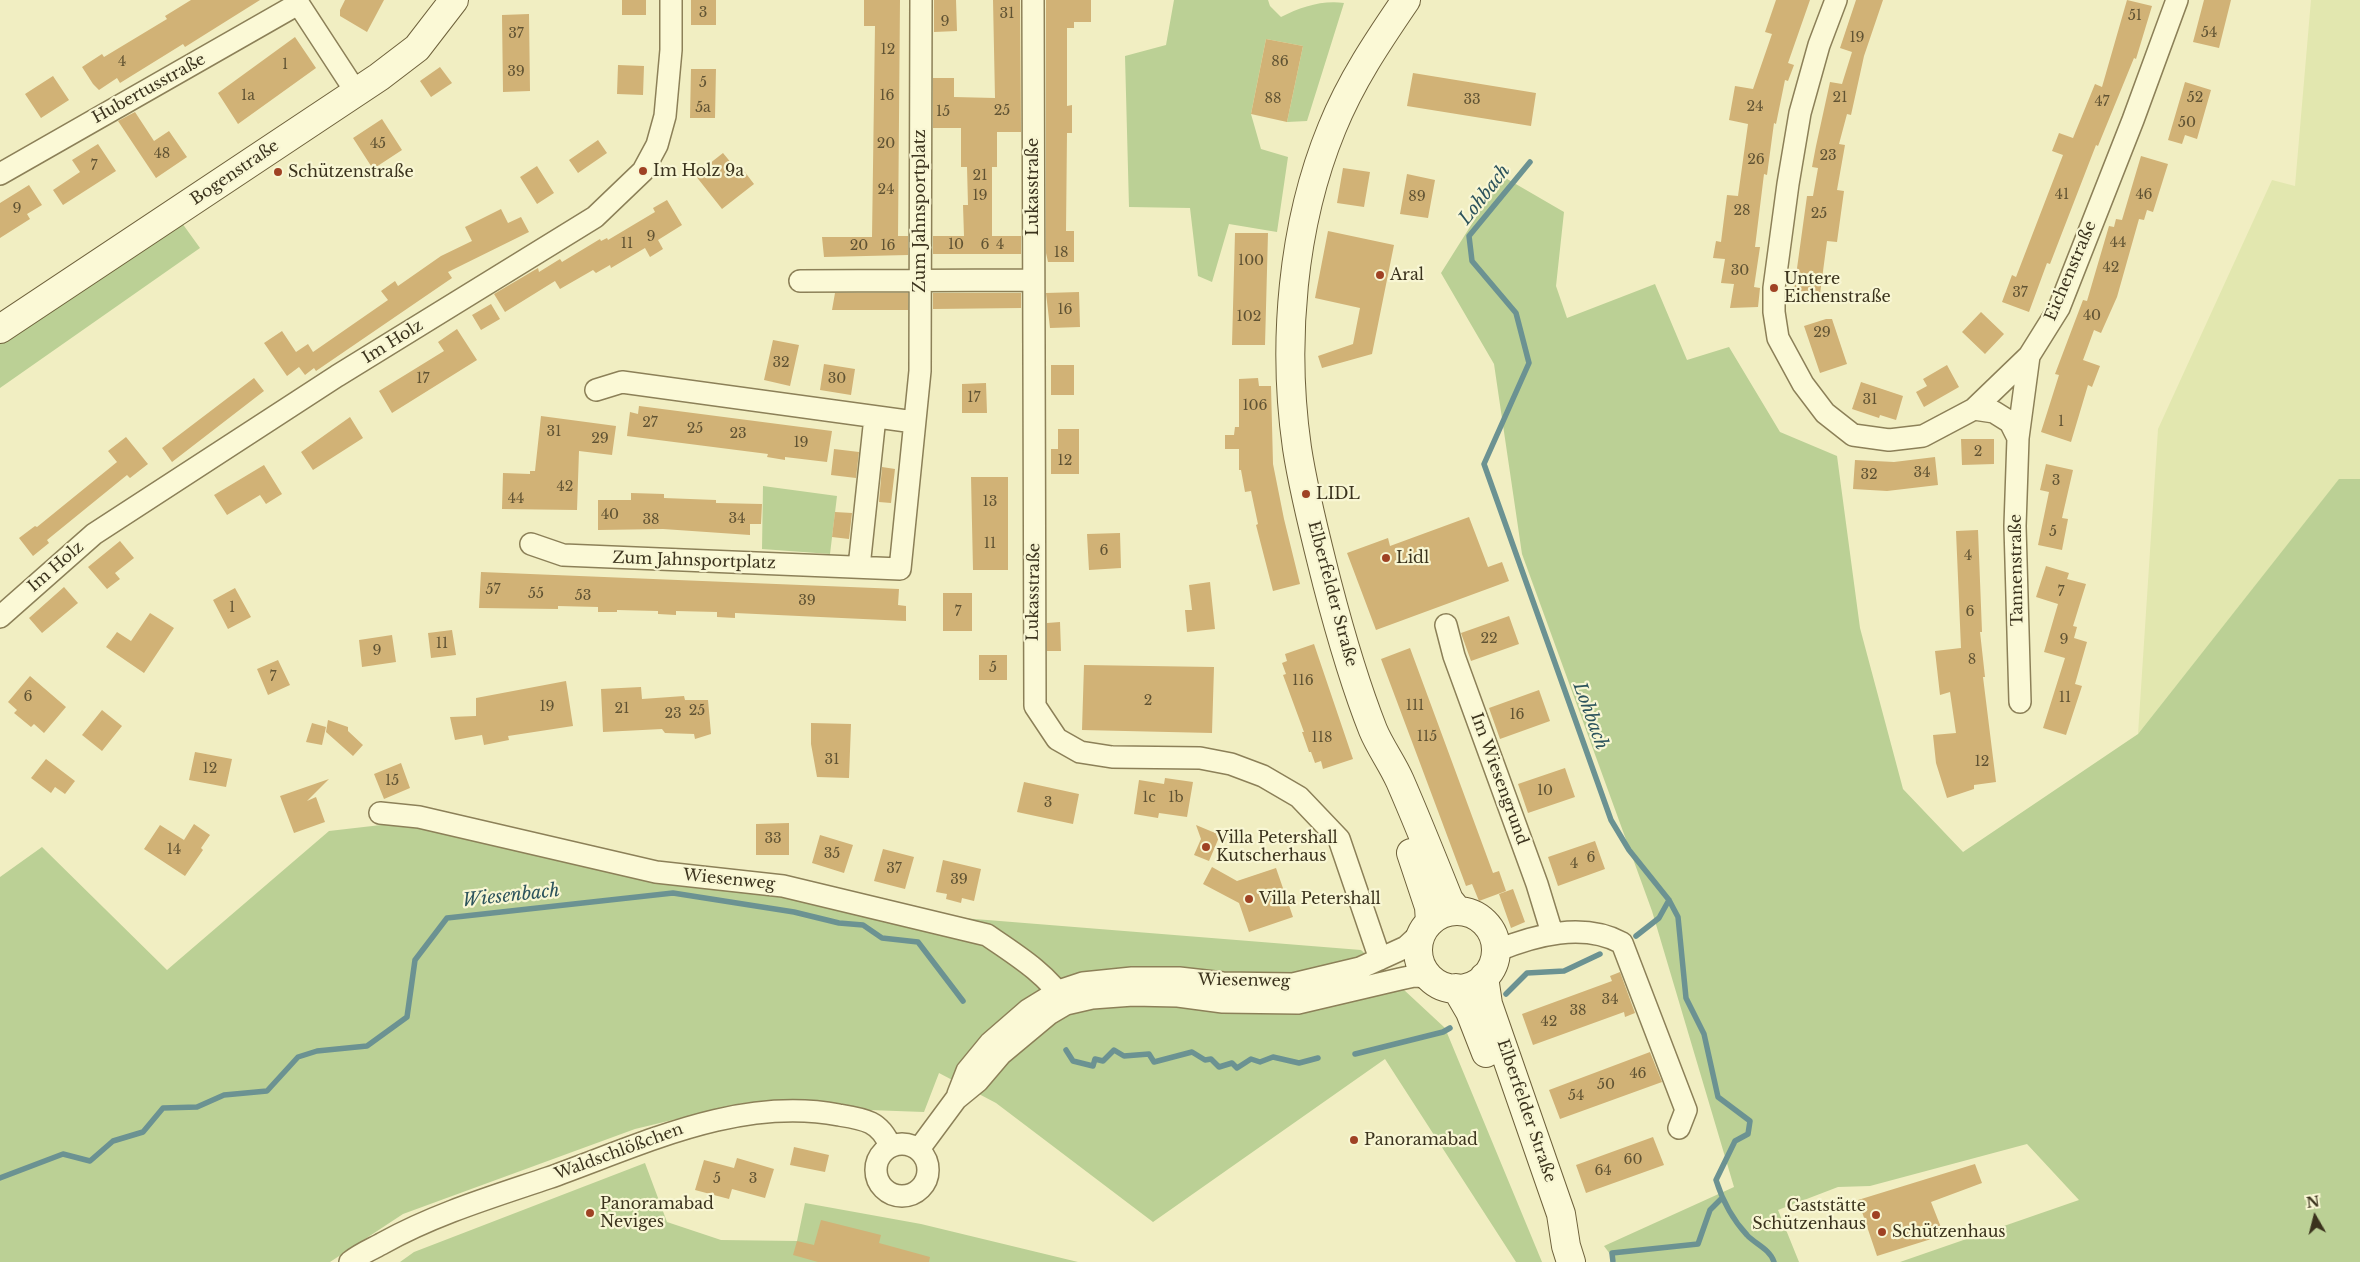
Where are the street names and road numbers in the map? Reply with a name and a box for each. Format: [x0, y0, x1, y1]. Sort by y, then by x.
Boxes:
street label: Hubertusstraße [89, 50, 209, 128]
street label: Zum Jahnsportplatz [910, 129, 930, 293]
street label: Bogenstraße [187, 136, 283, 210]
street label: Lukasstraße [1023, 138, 1043, 236]
street label: Eichenstraße [2041, 218, 2101, 324]
street label: Im Holz [359, 316, 427, 368]
street label: Tannenstraße [2006, 514, 2028, 626]
street label: Elberfelder Straße [1303, 519, 1361, 669]
street label: Im Holz [24, 538, 88, 596]
street label: Lukasstraße [1024, 543, 1044, 641]
street label: Zum Jahnsportplatz [612, 549, 776, 573]
street label: Im Wiesengrund [1466, 710, 1532, 848]
street label: Wiesenweg [682, 866, 776, 894]
street label: Wiesenweg [1198, 971, 1290, 991]
street label: Elberfelder Straße [1493, 1037, 1559, 1185]
street label: Waldschlößchen [552, 1120, 686, 1184]

